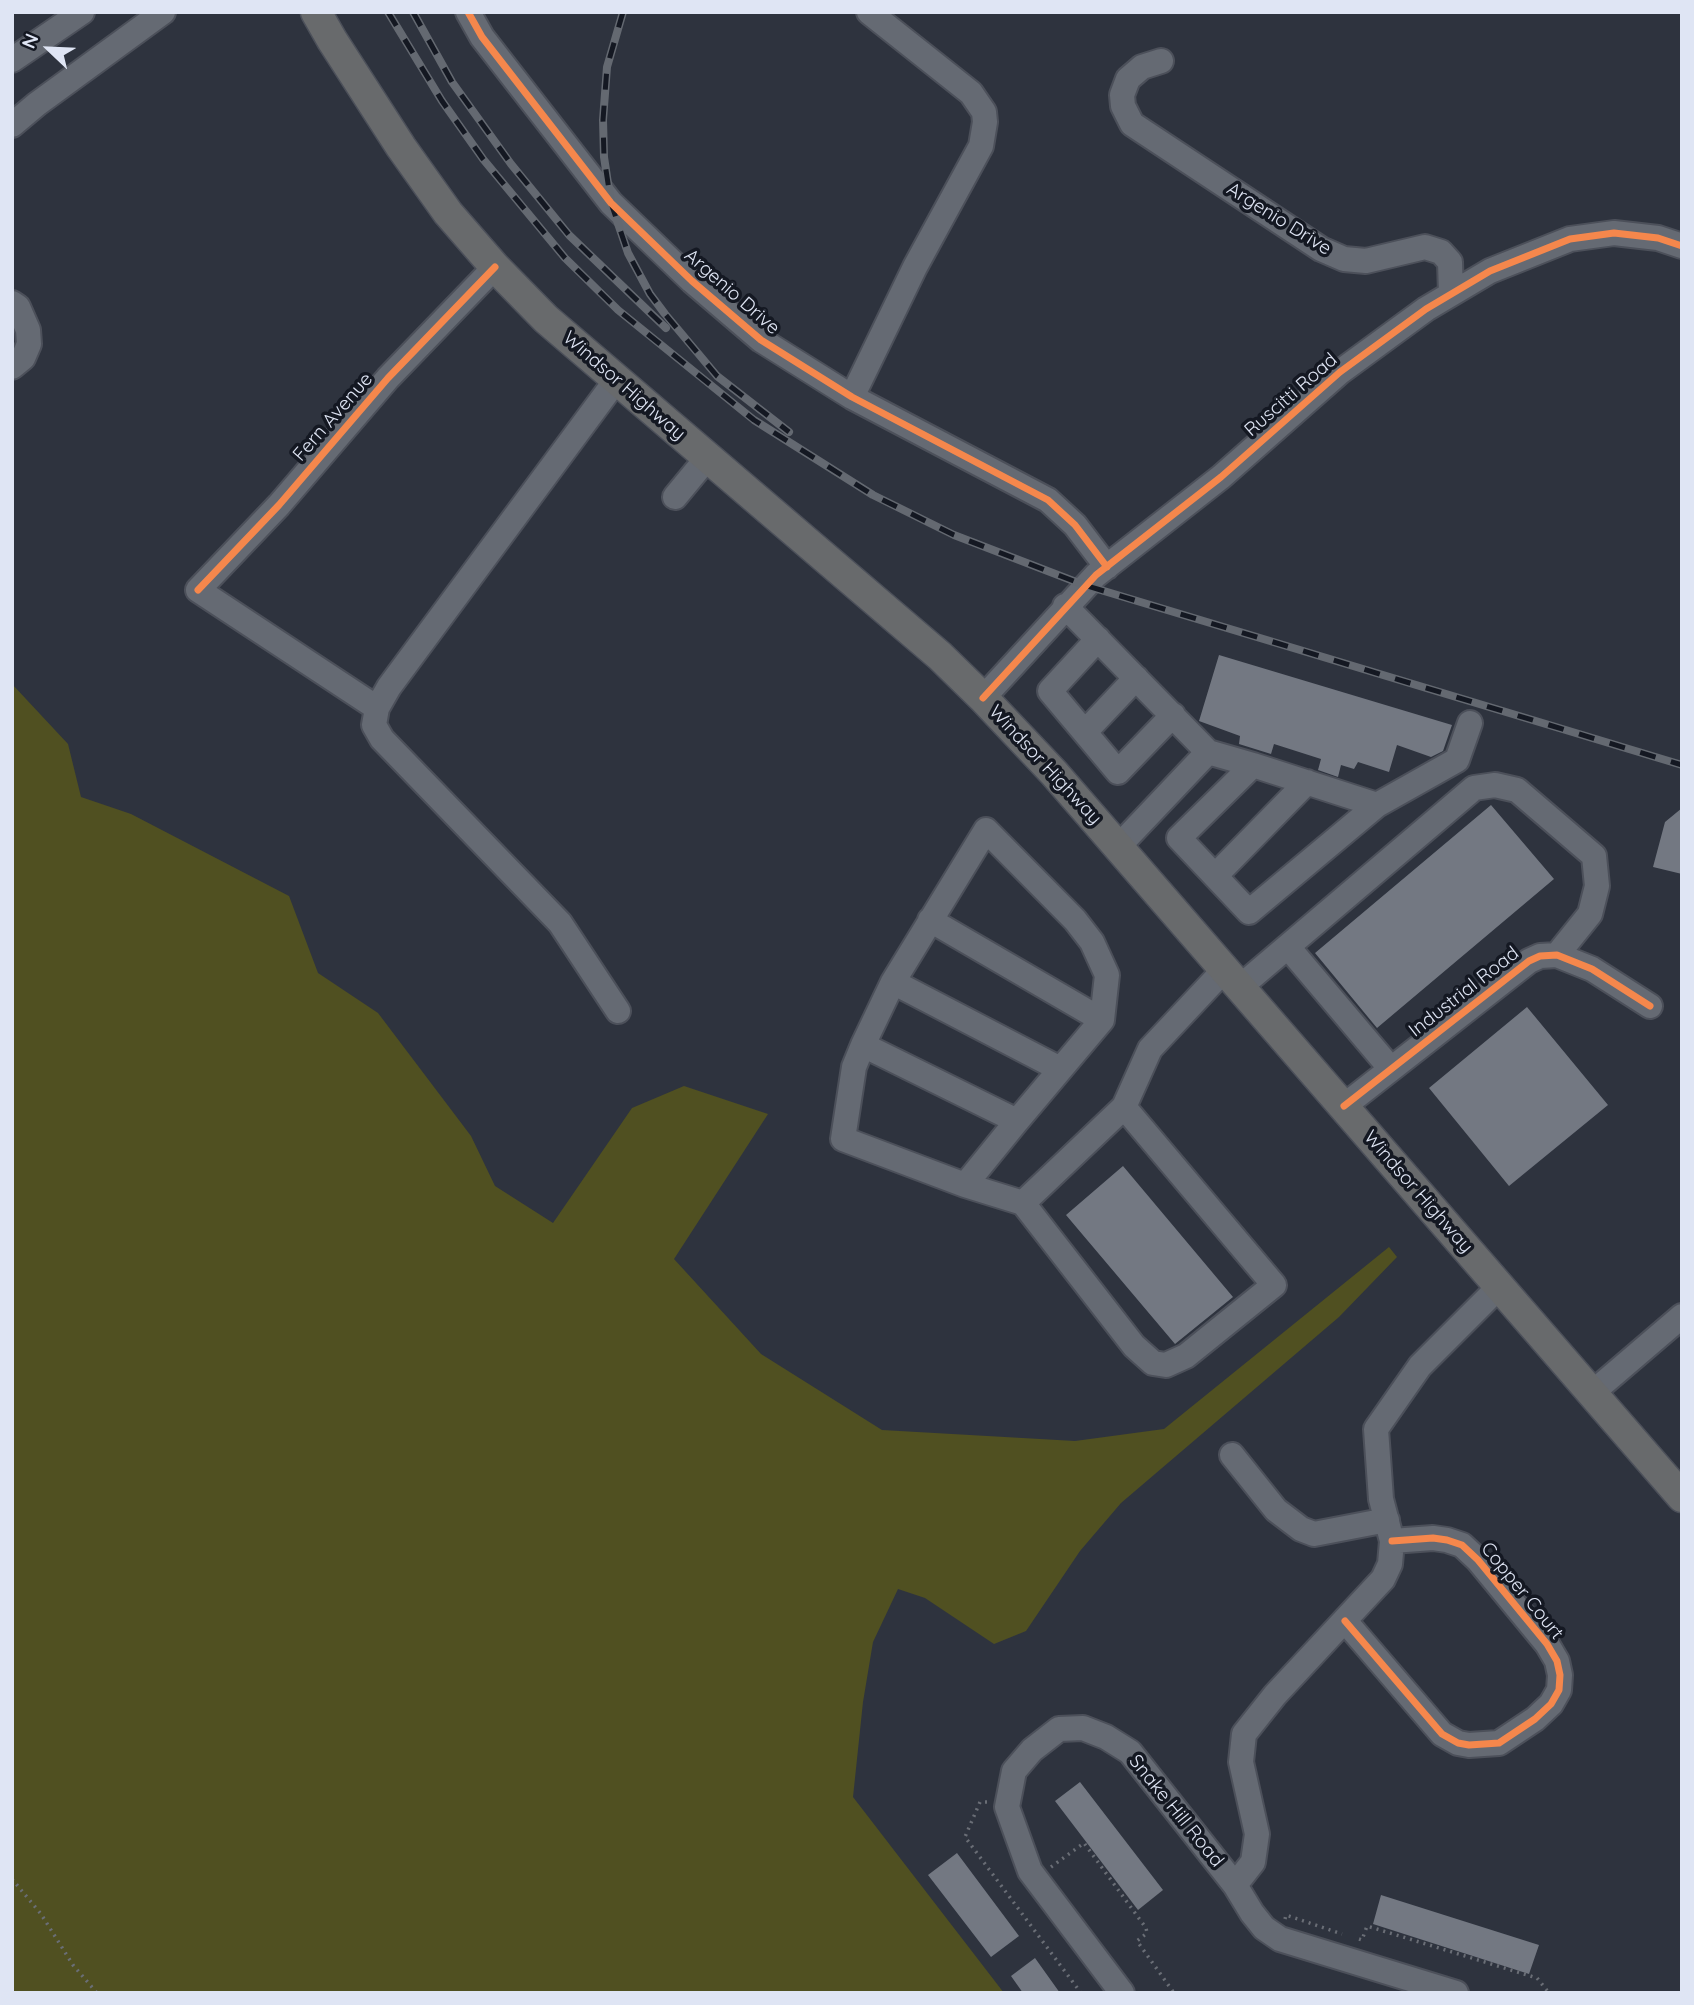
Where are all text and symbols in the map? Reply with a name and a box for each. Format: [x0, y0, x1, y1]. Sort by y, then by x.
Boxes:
north arrow [14, 14, 84, 84]
text: N [16, 30, 43, 52]
street label: Argenio Drive [1223, 178, 1335, 260]
street label: Argenio Drive [680, 244, 784, 340]
street label: Windsor Highway [558, 327, 690, 445]
street label: Ruscitti Road [1240, 349, 1342, 441]
street label: Fern Avenue [288, 368, 378, 466]
street label: Windsor Highway [984, 701, 1106, 829]
street label: Industrial Road [1404, 942, 1524, 1042]
street label: Windsor Highway [1359, 1126, 1477, 1258]
street label: Copper Court [1476, 1538, 1568, 1644]
street label: Snake Hill Road [1124, 1750, 1228, 1872]

